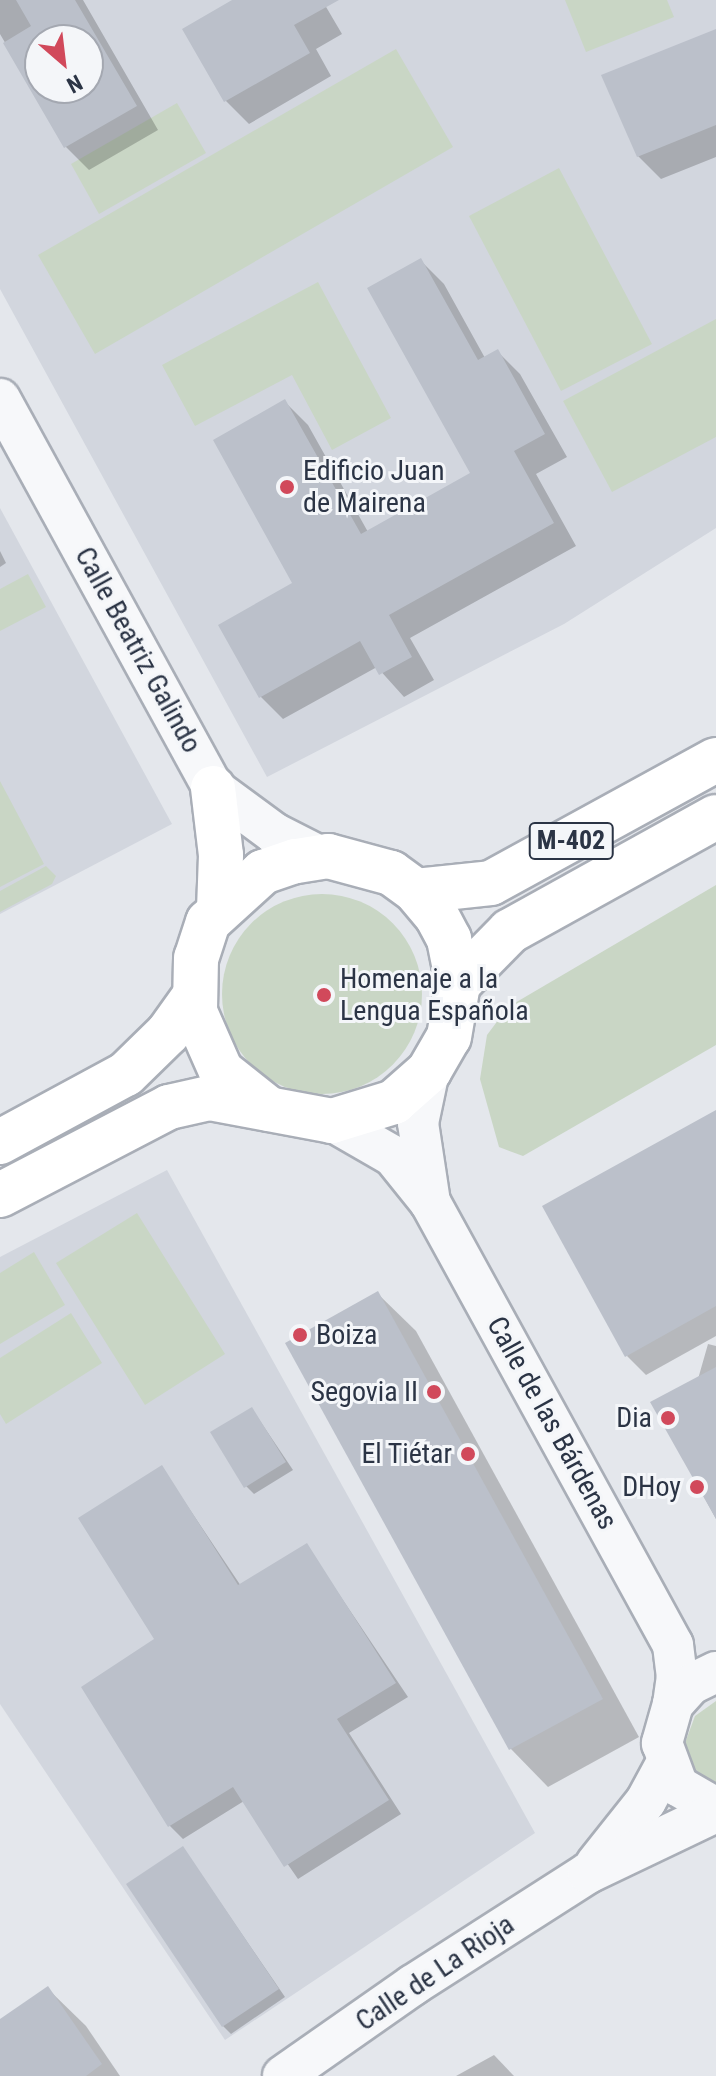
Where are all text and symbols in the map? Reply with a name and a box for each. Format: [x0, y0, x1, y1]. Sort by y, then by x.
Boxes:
north arrow [24, 24, 104, 104]
text: N [63, 70, 86, 98]
place label: Edificio Juan de Mairena [303, 454, 445, 520]
marker: Edificio Juan de Mairena [278, 478, 296, 496]
street label: Calle Beatriz Galindo [68, 541, 208, 759]
road number: M-402 [527, 819, 615, 863]
place label: Homenaje a la Lengua Española [340, 962, 529, 1028]
marker: Homenaje a la Lengua Española [315, 986, 333, 1004]
street label: Calle de las Bárdenas [480, 1311, 624, 1535]
place label: Boiza [316, 1318, 377, 1352]
marker: Boiza [291, 1326, 309, 1344]
place label: Segovia II [310, 1375, 418, 1409]
marker: Segovia II [425, 1383, 443, 1401]
place label: Dia [616, 1401, 652, 1435]
marker: Dia [659, 1409, 677, 1427]
place label: El Tiétar [361, 1437, 452, 1471]
marker: El Tiétar [459, 1445, 477, 1463]
place label: DHoy [622, 1470, 681, 1504]
marker: DHoy [688, 1478, 706, 1496]
street label: Calle de La Rioja [350, 1908, 520, 2038]

